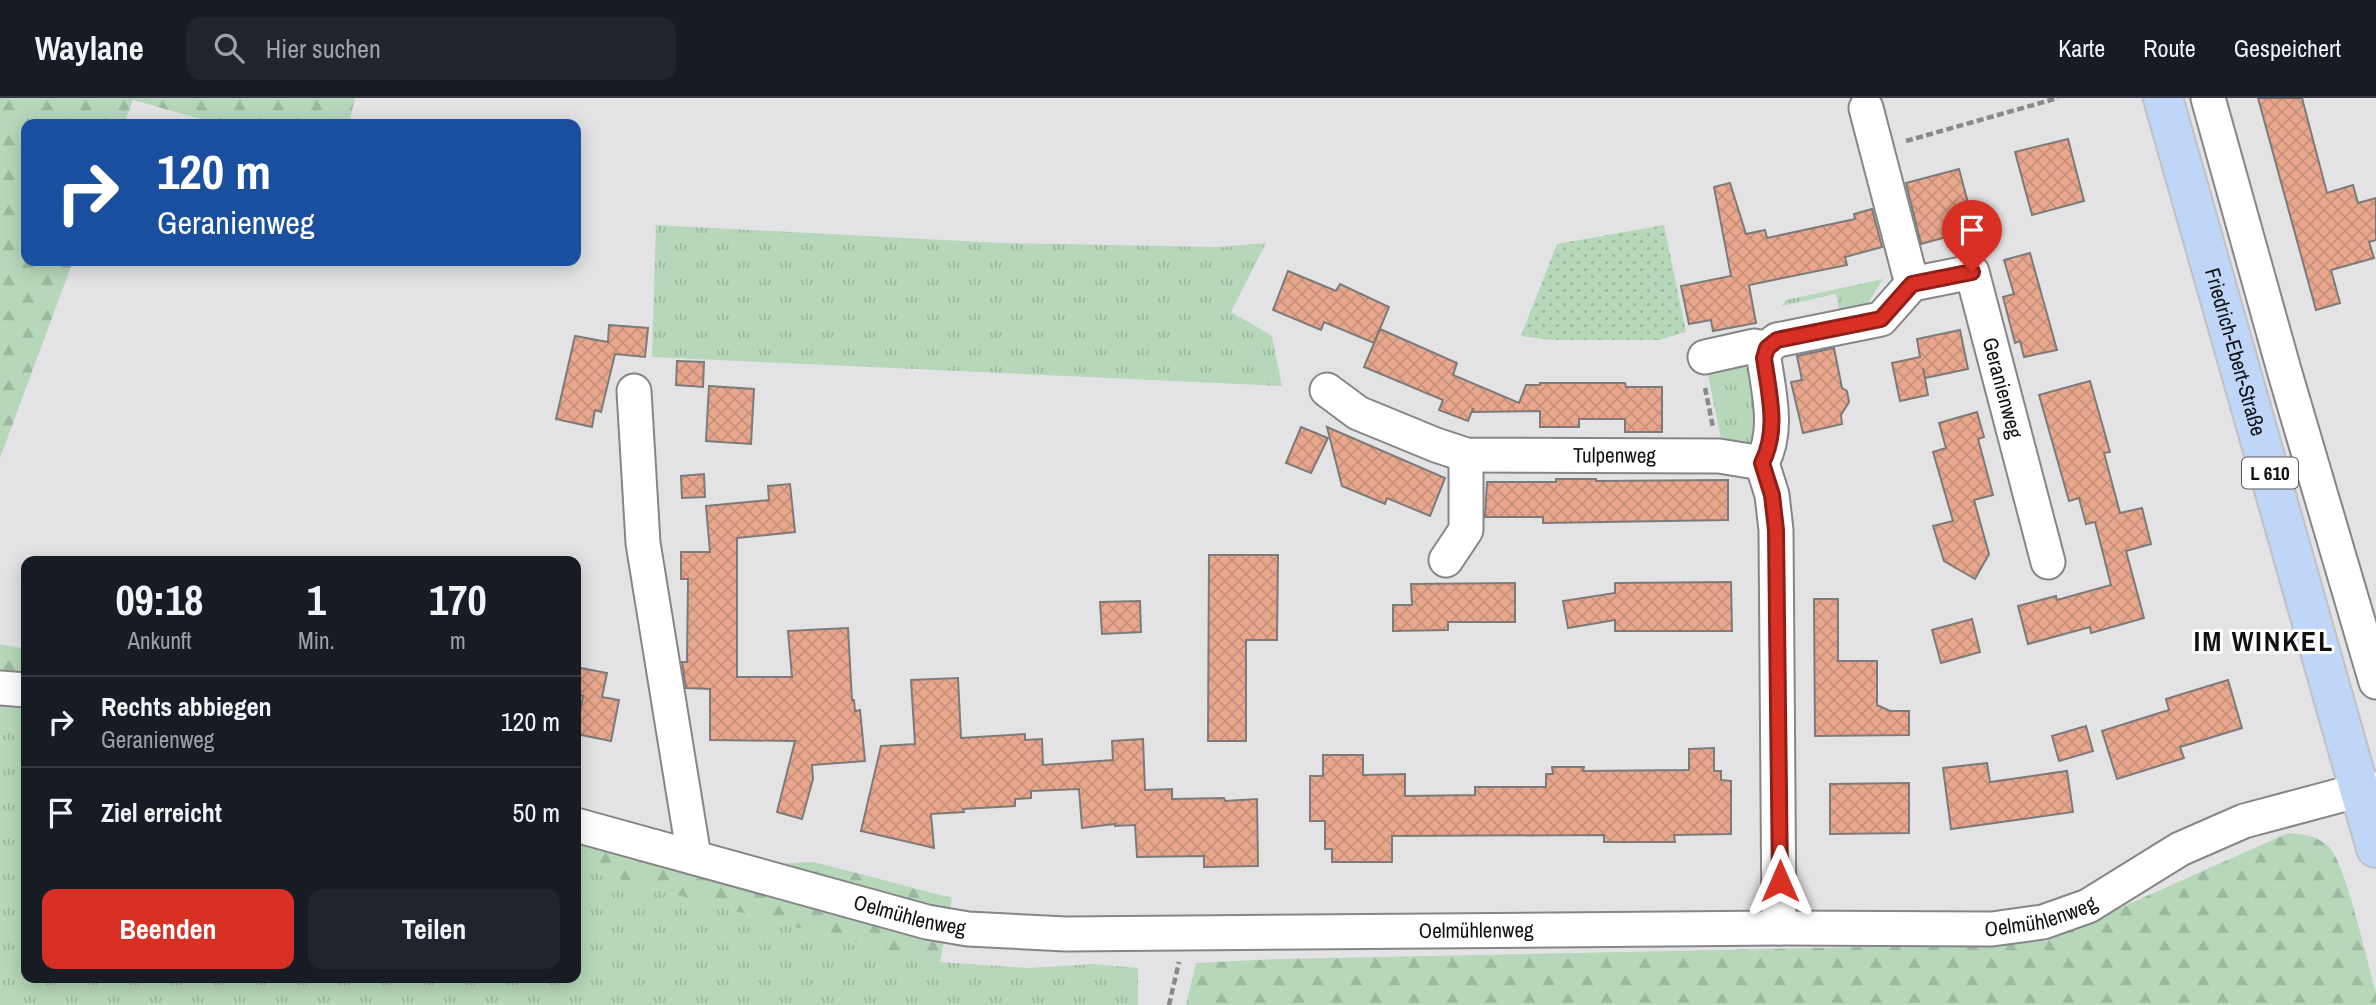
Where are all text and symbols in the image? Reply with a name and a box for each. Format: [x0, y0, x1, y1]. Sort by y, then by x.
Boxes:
search box [186, 17, 676, 80]
text: Waylane [35, 26, 144, 70]
icon: search [210, 29, 248, 67]
text: Hier suchen [266, 31, 381, 66]
text: Karte [2058, 32, 2105, 64]
text: Route [2143, 32, 2196, 64]
text: Gespeichert [2234, 32, 2341, 64]
text: 120 m [157, 138, 271, 204]
icon: right [42, 147, 133, 238]
pin [1942, 200, 2002, 272]
text: Geranienweg [157, 201, 315, 244]
icon: arrive [1953, 211, 1991, 249]
street label: Friedrich-Ebert-Straße [2198, 264, 2273, 439]
street label: Geranienweg [1976, 334, 2030, 442]
street label: Tulpenweg [1573, 440, 1656, 470]
road number: L 610 [2242, 458, 2298, 488]
text: 09:18 [115, 572, 204, 628]
text: 1 [307, 572, 326, 628]
text: 170 [429, 572, 487, 628]
district label: IM WINKEL [2194, 622, 2334, 660]
text: Ankunft [127, 625, 191, 656]
text: Min. [298, 625, 335, 656]
text: m [450, 625, 466, 656]
text: Rechts abbiegen [101, 689, 272, 724]
icon: right [42, 703, 80, 741]
text: 120 m [501, 704, 560, 739]
text: Geranienweg [101, 724, 214, 755]
icon: arrive [42, 794, 80, 832]
text: Ziel erreicht [101, 795, 222, 830]
text: 50 m [513, 795, 560, 830]
position arrow [1743, 844, 1817, 918]
street label: Oelmühlenweg [850, 887, 969, 942]
button: Beenden [42, 889, 294, 969]
button: Teilen [308, 889, 560, 969]
street label: Oelmühlenweg [1985, 889, 2103, 943]
street label: Oelmühlenweg [1419, 915, 1534, 945]

